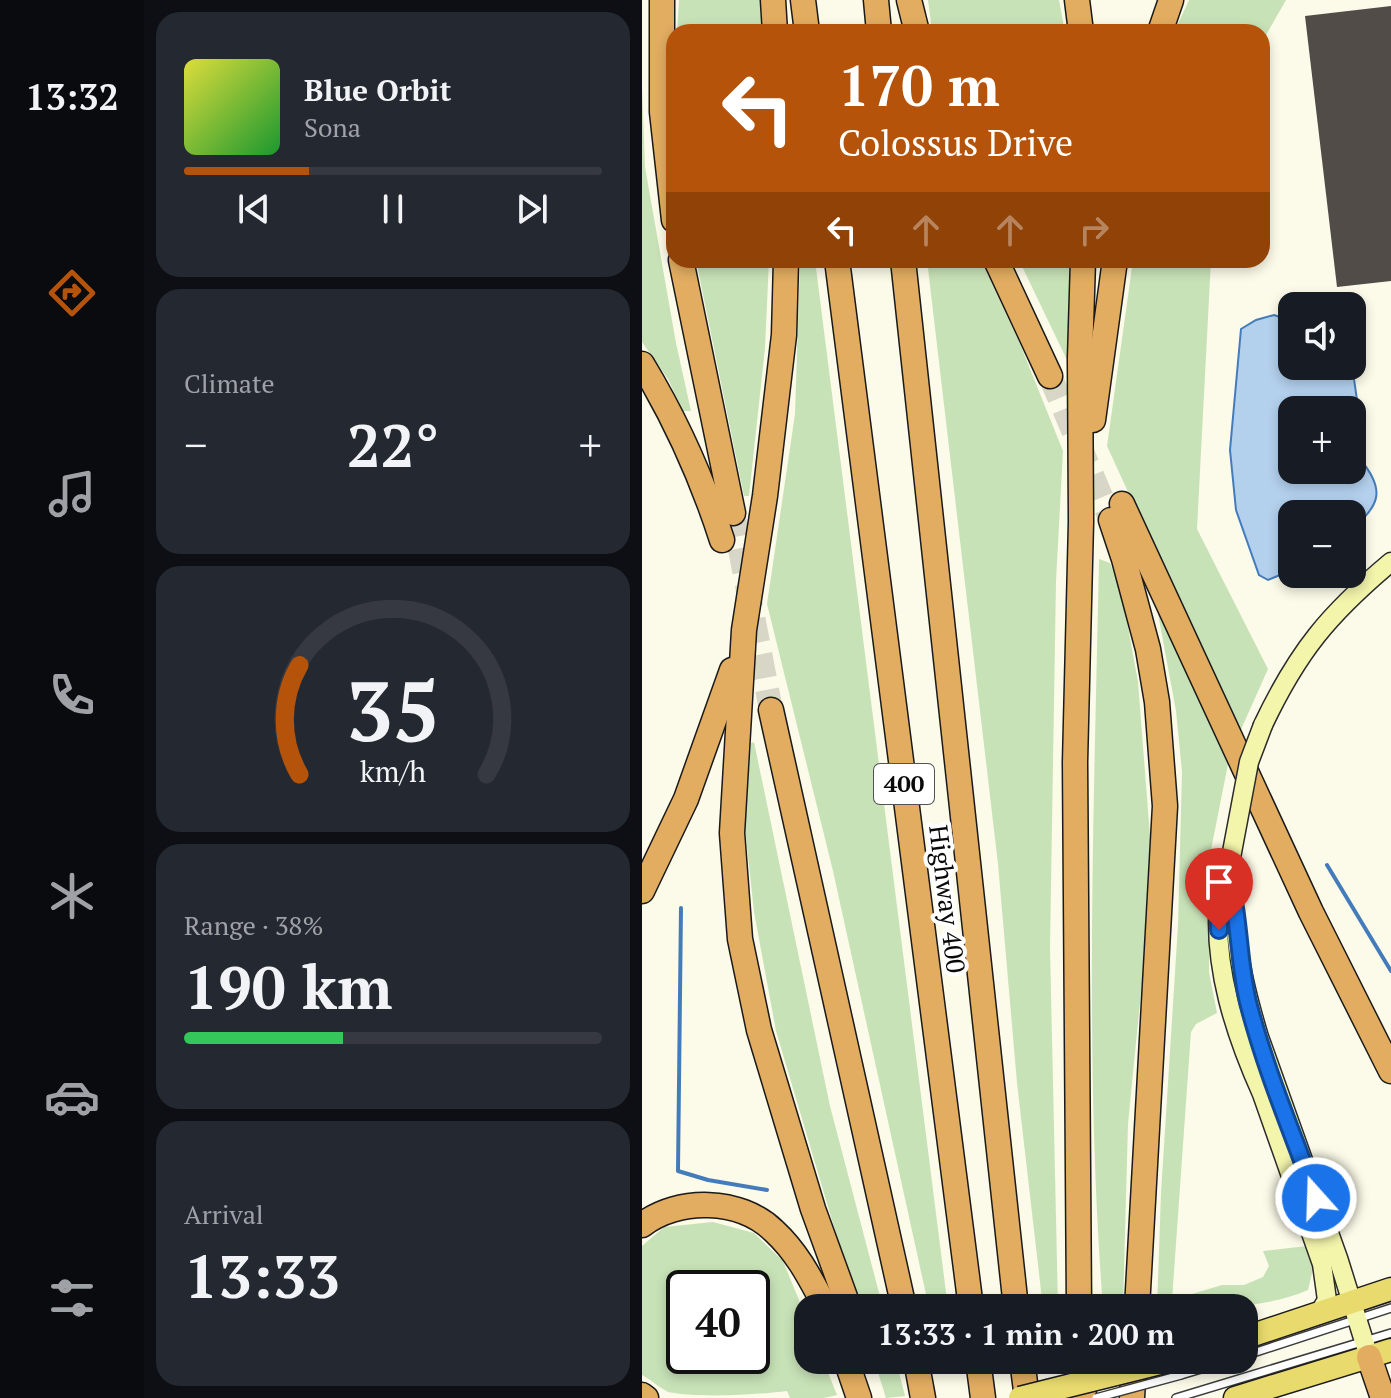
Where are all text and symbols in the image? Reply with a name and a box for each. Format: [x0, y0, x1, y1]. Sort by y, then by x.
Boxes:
text: 170 m [838, 48, 1000, 122]
icon: left [706, 56, 810, 160]
text: Blue Orbit [304, 70, 451, 110]
text: 13:32 [25, 73, 119, 120]
text: Sona [304, 110, 361, 144]
text: Colossus Drive [838, 119, 1073, 166]
icon: previous [232, 187, 276, 231]
icon: pause [371, 187, 415, 231]
icon: next [510, 187, 554, 231]
icon: left [820, 208, 864, 252]
icon: ahead [904, 208, 948, 252]
icon: ahead [988, 208, 1032, 252]
icon: right [1072, 208, 1116, 252]
icon: directions [44, 265, 100, 321]
map controls [1278, 292, 1366, 588]
button: sound [1278, 292, 1366, 380]
text: Climate [184, 366, 275, 400]
button: + [1278, 396, 1366, 484]
text: 22° [347, 405, 439, 484]
text: − [184, 415, 207, 474]
text: + [579, 415, 602, 474]
icon: music [44, 466, 100, 522]
button: − [1278, 500, 1366, 588]
text: 35 [346, 655, 440, 765]
icon: phone [44, 667, 100, 723]
text: km/h [360, 752, 426, 790]
road number: 400 [874, 764, 934, 804]
street label: Highway 400 [922, 823, 974, 975]
pin [1185, 848, 1253, 930]
icon: arrive [1197, 860, 1241, 904]
icon: climate [44, 868, 100, 924]
text: Range · 38% [184, 908, 323, 942]
text: 190 km [184, 947, 392, 1026]
icon: car [44, 1069, 100, 1125]
position arrow [1274, 1156, 1358, 1240]
text: Arrival [184, 1197, 264, 1231]
text: 13:33 [184, 1236, 340, 1315]
icon: filters [44, 1270, 100, 1326]
speed limit sign: 40 [666, 1270, 770, 1374]
text: 13:33 · 1 min · 200 m [878, 1314, 1174, 1354]

